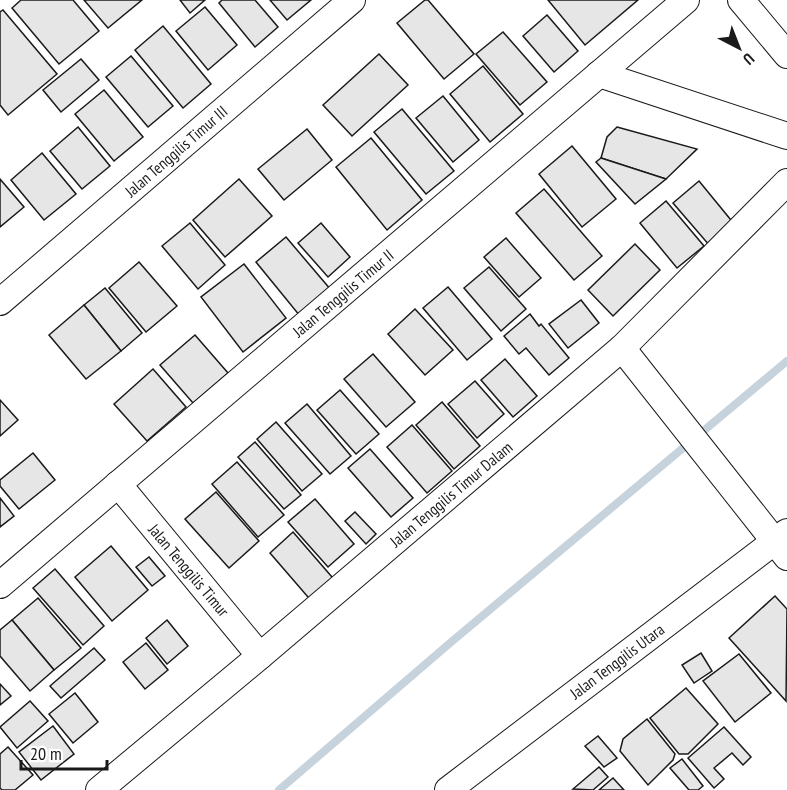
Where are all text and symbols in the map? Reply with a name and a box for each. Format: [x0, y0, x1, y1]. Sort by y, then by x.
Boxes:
north arrow [709, 18, 769, 78]
text: U [739, 49, 759, 69]
street label: Jalan Tenggilis Timur III [120, 101, 231, 202]
street label: Jalan Tenggilis Timur II [288, 245, 398, 342]
street label: Jalan Tenggilis Timur Dalam [385, 437, 516, 552]
street label: Jalan Tenggilis Timur [144, 519, 234, 621]
street label: Jalan Tenggilis Utara [565, 619, 668, 704]
scale bar [21, 733, 106, 771]
text: 20 m [30, 742, 62, 765]

